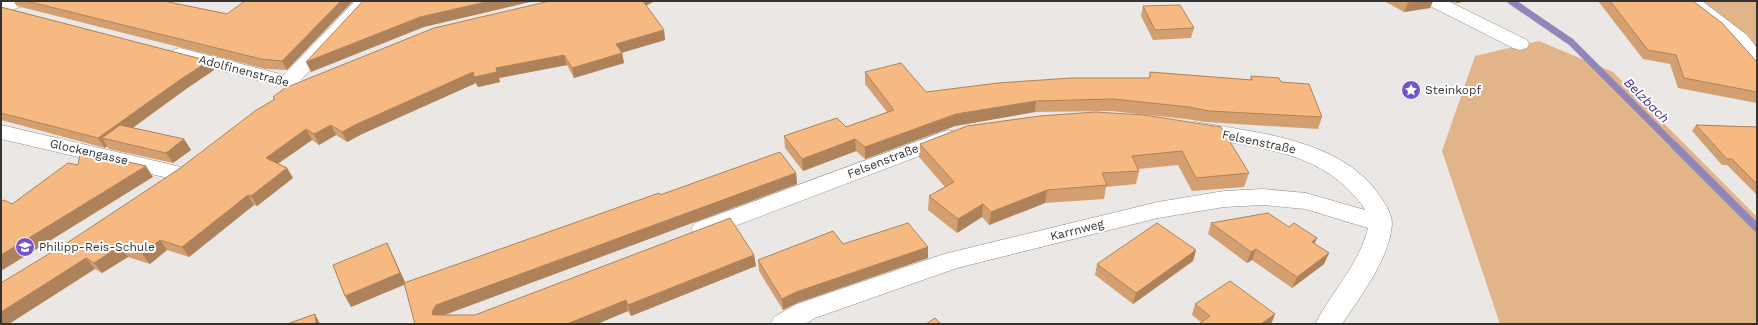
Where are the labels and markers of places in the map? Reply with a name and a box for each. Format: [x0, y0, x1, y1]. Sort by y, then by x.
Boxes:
place icon: Steinkopf [1400, 79, 1422, 101]
place label: Steinkopf [1425, 83, 1481, 97]
school or university icon: Philipp-Reis-Schule [14, 236, 36, 258]
place label: Philipp-Reis-Schule [39, 240, 155, 254]

